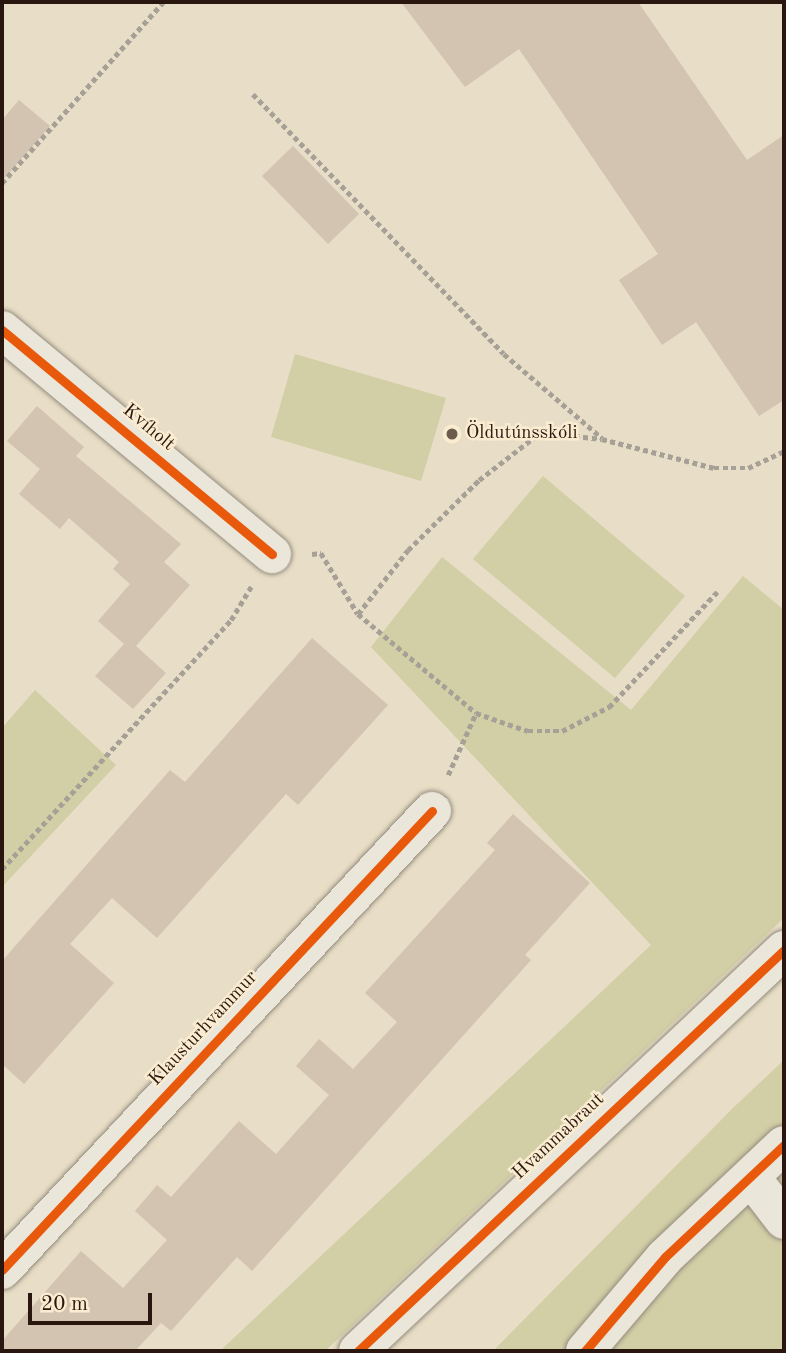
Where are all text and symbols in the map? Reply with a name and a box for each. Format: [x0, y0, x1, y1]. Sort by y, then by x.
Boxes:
street label: Kvíholt [117, 400, 179, 456]
place label: Öldutúnsskóli [466, 423, 578, 445]
marker: Öldutúnsskóli [444, 426, 460, 442]
street label: Klausturhvammur [145, 967, 263, 1091]
street label: Hvammabraut [508, 1089, 610, 1185]
scale bar [32, 1280, 156, 1324]
text: 20 m [41, 1294, 88, 1315]

